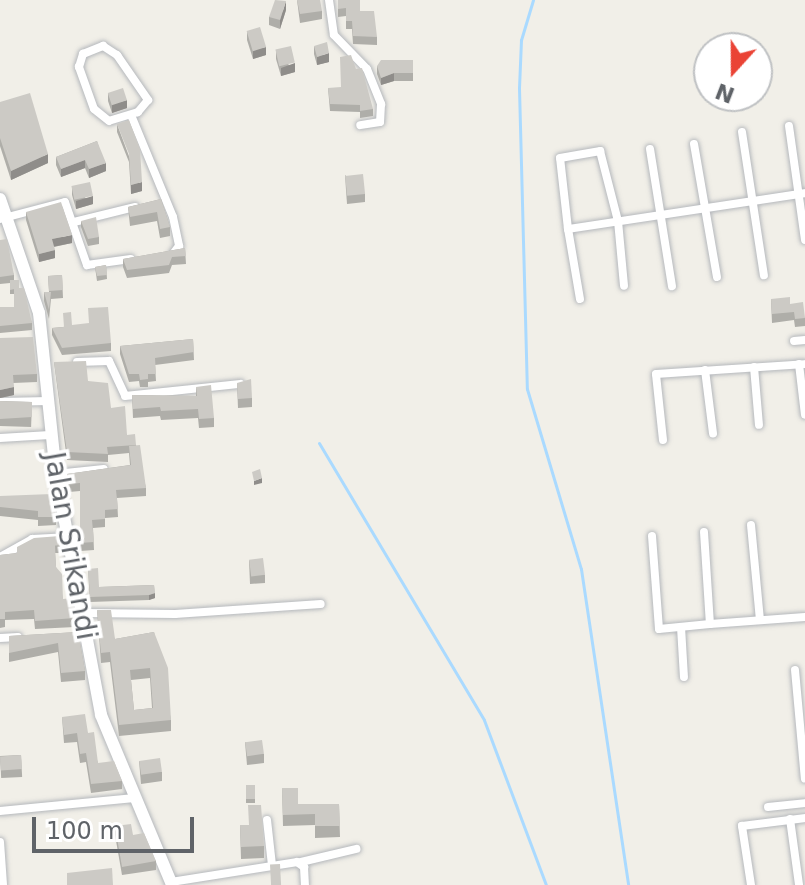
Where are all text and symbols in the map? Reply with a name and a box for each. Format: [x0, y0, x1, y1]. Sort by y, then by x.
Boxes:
north arrow [693, 32, 773, 112]
text: N [712, 78, 738, 108]
street label: Jalan Srikandi [37, 449, 103, 643]
scale bar [36, 801, 198, 851]
text: 100 m [46, 817, 123, 845]

